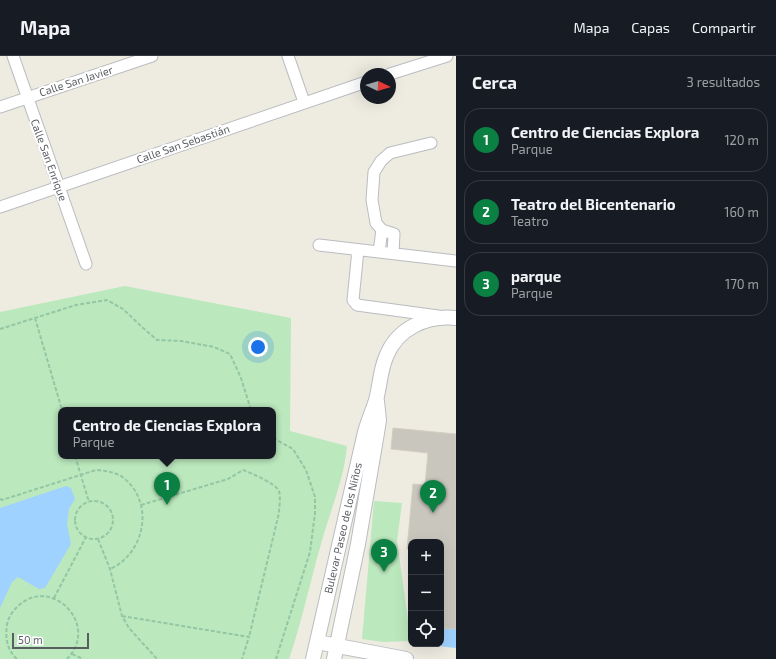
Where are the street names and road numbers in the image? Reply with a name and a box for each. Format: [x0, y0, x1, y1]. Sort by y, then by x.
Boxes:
street label: Calle San Javier [37, 62, 115, 99]
street label: Calle San Enrique [29, 117, 70, 203]
street label: Calle San Sebastián [135, 121, 231, 166]
street label: Bulevar Paseo de los Niños [321, 461, 364, 595]

